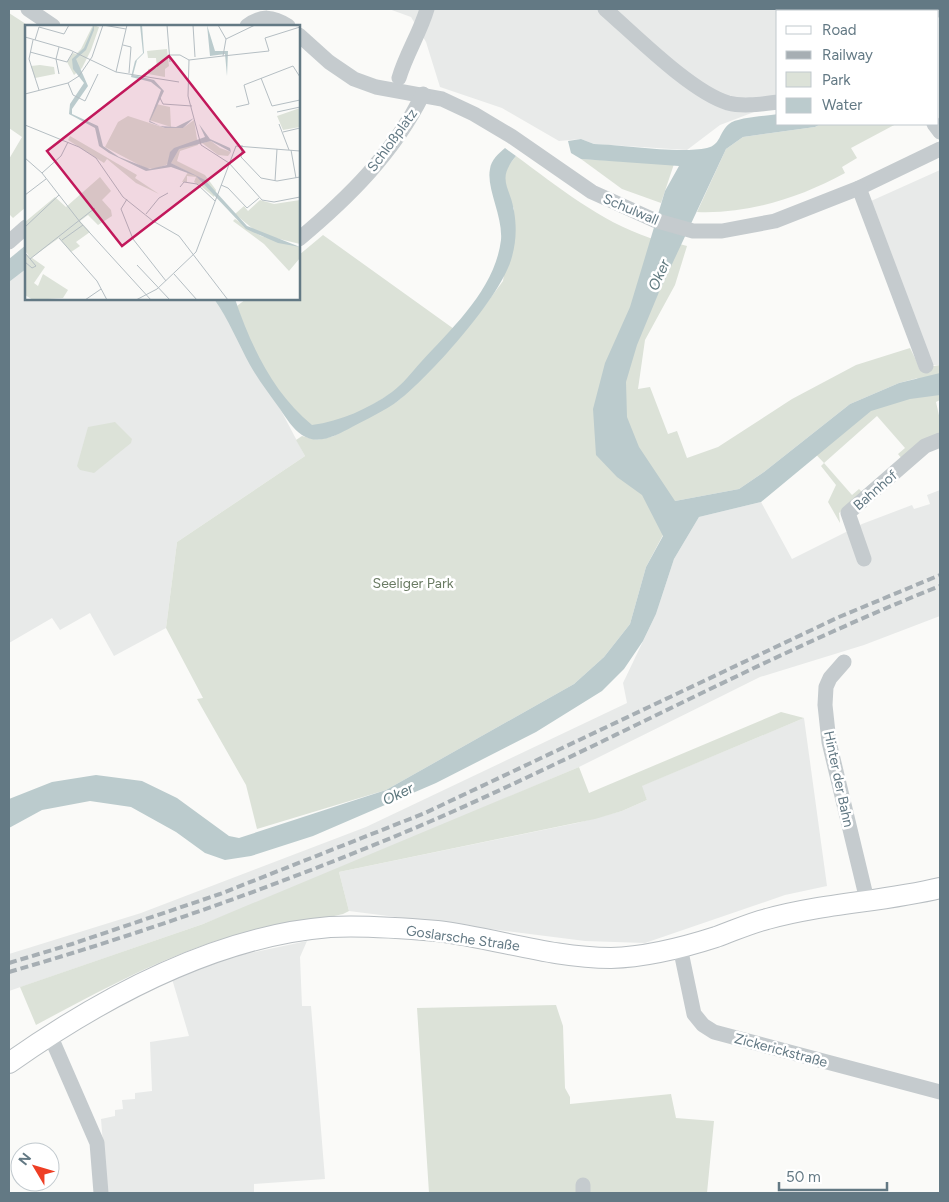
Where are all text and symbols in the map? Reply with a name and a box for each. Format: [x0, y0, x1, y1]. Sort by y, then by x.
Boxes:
legend [776, 10, 939, 125]
text: Road [822, 21, 857, 39]
inset map [25, 25, 300, 300]
text: Railway [822, 46, 873, 64]
text: Park [822, 71, 851, 89]
text: Water [822, 96, 862, 114]
street label: Schloßplatz [364, 105, 421, 175]
street label: Schulwall [600, 190, 661, 229]
water label: Oker [644, 256, 674, 293]
street label: Bahnhof [850, 466, 901, 514]
park label: Seeliger Park [373, 575, 454, 592]
street label: Hinter der Bahn [820, 729, 857, 829]
water label: Oker [380, 778, 417, 809]
street label: Goslarsche Straße [405, 922, 521, 955]
street label: Zickerickstraße [732, 1030, 830, 1071]
north arrow [10, 1142, 60, 1192]
text: N [15, 1150, 35, 1169]
scale bar [779, 1160, 886, 1192]
text: 50 m [786, 1168, 821, 1186]

